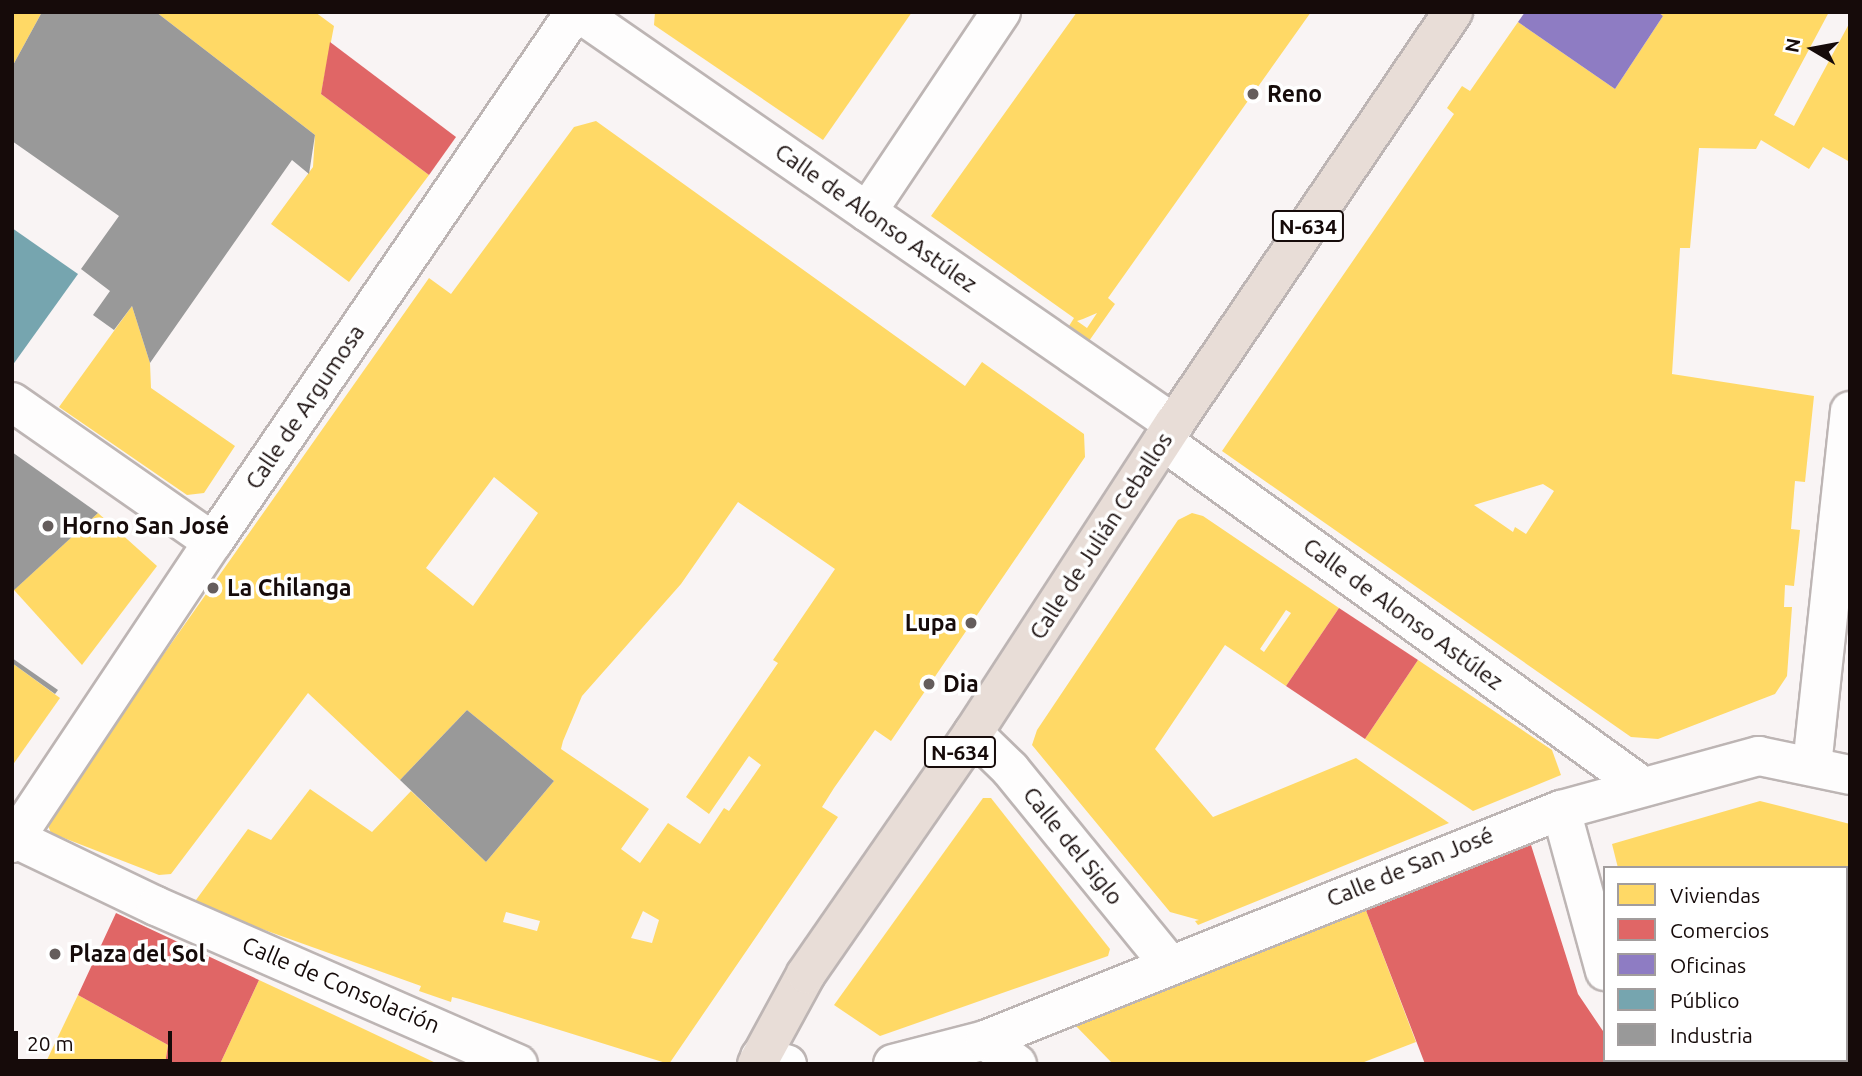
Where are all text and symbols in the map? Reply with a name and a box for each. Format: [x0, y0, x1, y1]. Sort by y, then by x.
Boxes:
north arrow [1778, 14, 1848, 84]
text: N [1780, 36, 1804, 54]
place label: Reno [1267, 80, 1322, 108]
marker: Reno [1245, 86, 1261, 102]
street label: Calle de Alonso Astúlez [770, 138, 982, 298]
road number: N-634 [1271, 208, 1345, 244]
street label: Calle de Argumosa [240, 319, 370, 495]
street label: Calle de Julián Ceballos [1024, 427, 1178, 645]
place label: Horno San José [62, 512, 229, 540]
marker: Horno San José [40, 518, 56, 534]
street label: Calle de Alonso Astúlez [1298, 532, 1508, 696]
place label: La Chilanga [227, 574, 352, 602]
marker: La Chilanga [205, 580, 221, 596]
place label: Lupa [905, 609, 957, 637]
marker: Lupa [963, 615, 979, 631]
place label: Dia [943, 670, 979, 698]
marker: Dia [921, 676, 937, 692]
road number: N-634 [923, 734, 997, 770]
street label: Calle del Siglo [1017, 781, 1129, 911]
street label: Calle de San José [1323, 821, 1497, 913]
legend [1603, 866, 1848, 1062]
text: Viviendas [1670, 883, 1760, 907]
text: Comercios [1670, 918, 1769, 942]
street label: Calle de Consolación [238, 931, 444, 1039]
place label: Plaza del Sol [69, 940, 206, 968]
marker: Plaza del Sol [47, 946, 63, 962]
text: Oficinas [1670, 953, 1746, 977]
text: Público [1670, 988, 1739, 1012]
scale bar [18, 1016, 175, 1060]
text: Industria [1670, 1023, 1753, 1047]
text: 20 m [27, 1031, 74, 1055]

